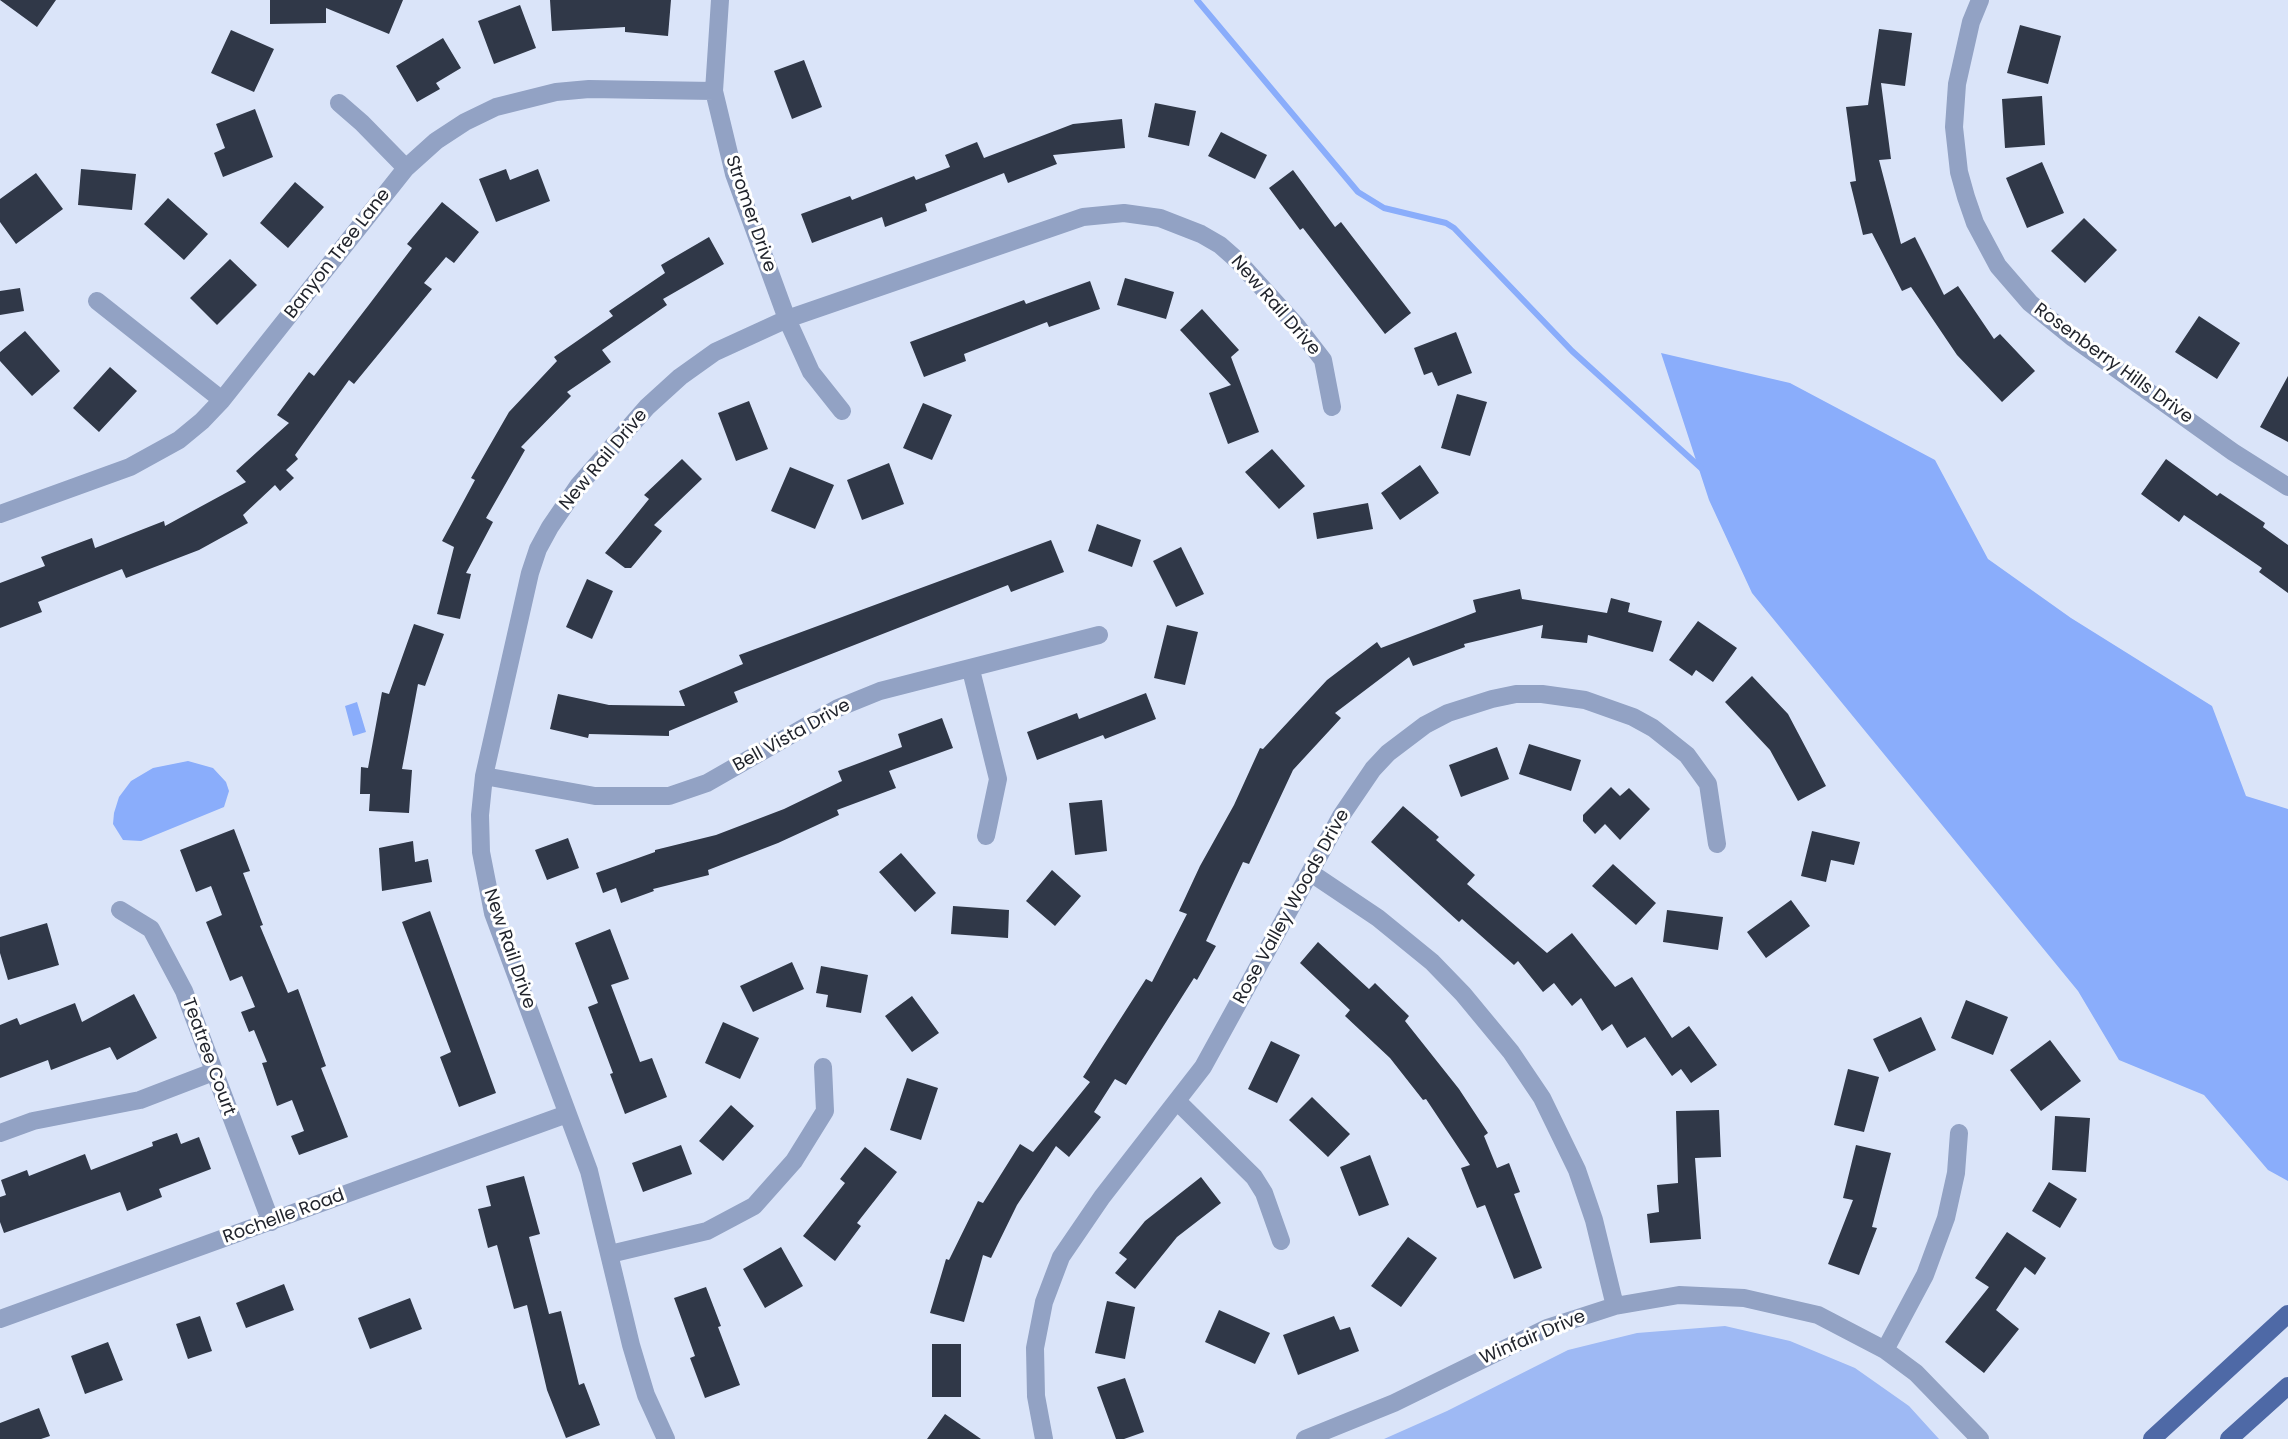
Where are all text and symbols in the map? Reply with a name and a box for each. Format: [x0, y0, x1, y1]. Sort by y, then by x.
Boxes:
street label: Stromer Drive [720, 153, 780, 275]
street label: Banyon Tree Lane [281, 185, 395, 323]
street label: New Rail Drive [1226, 252, 1324, 360]
street label: Rosenberry Hills Drive [2029, 299, 2197, 429]
street label: New Rail Drive [555, 405, 653, 515]
street label: Bell Vista Drive [730, 695, 854, 777]
street label: Rose Valley Woods Drive [1229, 806, 1355, 1008]
street label: New Rail Drive [478, 886, 540, 1012]
street label: Teatree Court [177, 995, 239, 1119]
street label: Rochelle Road [220, 1185, 348, 1249]
street label: Winfair Drive [1477, 1306, 1589, 1370]

